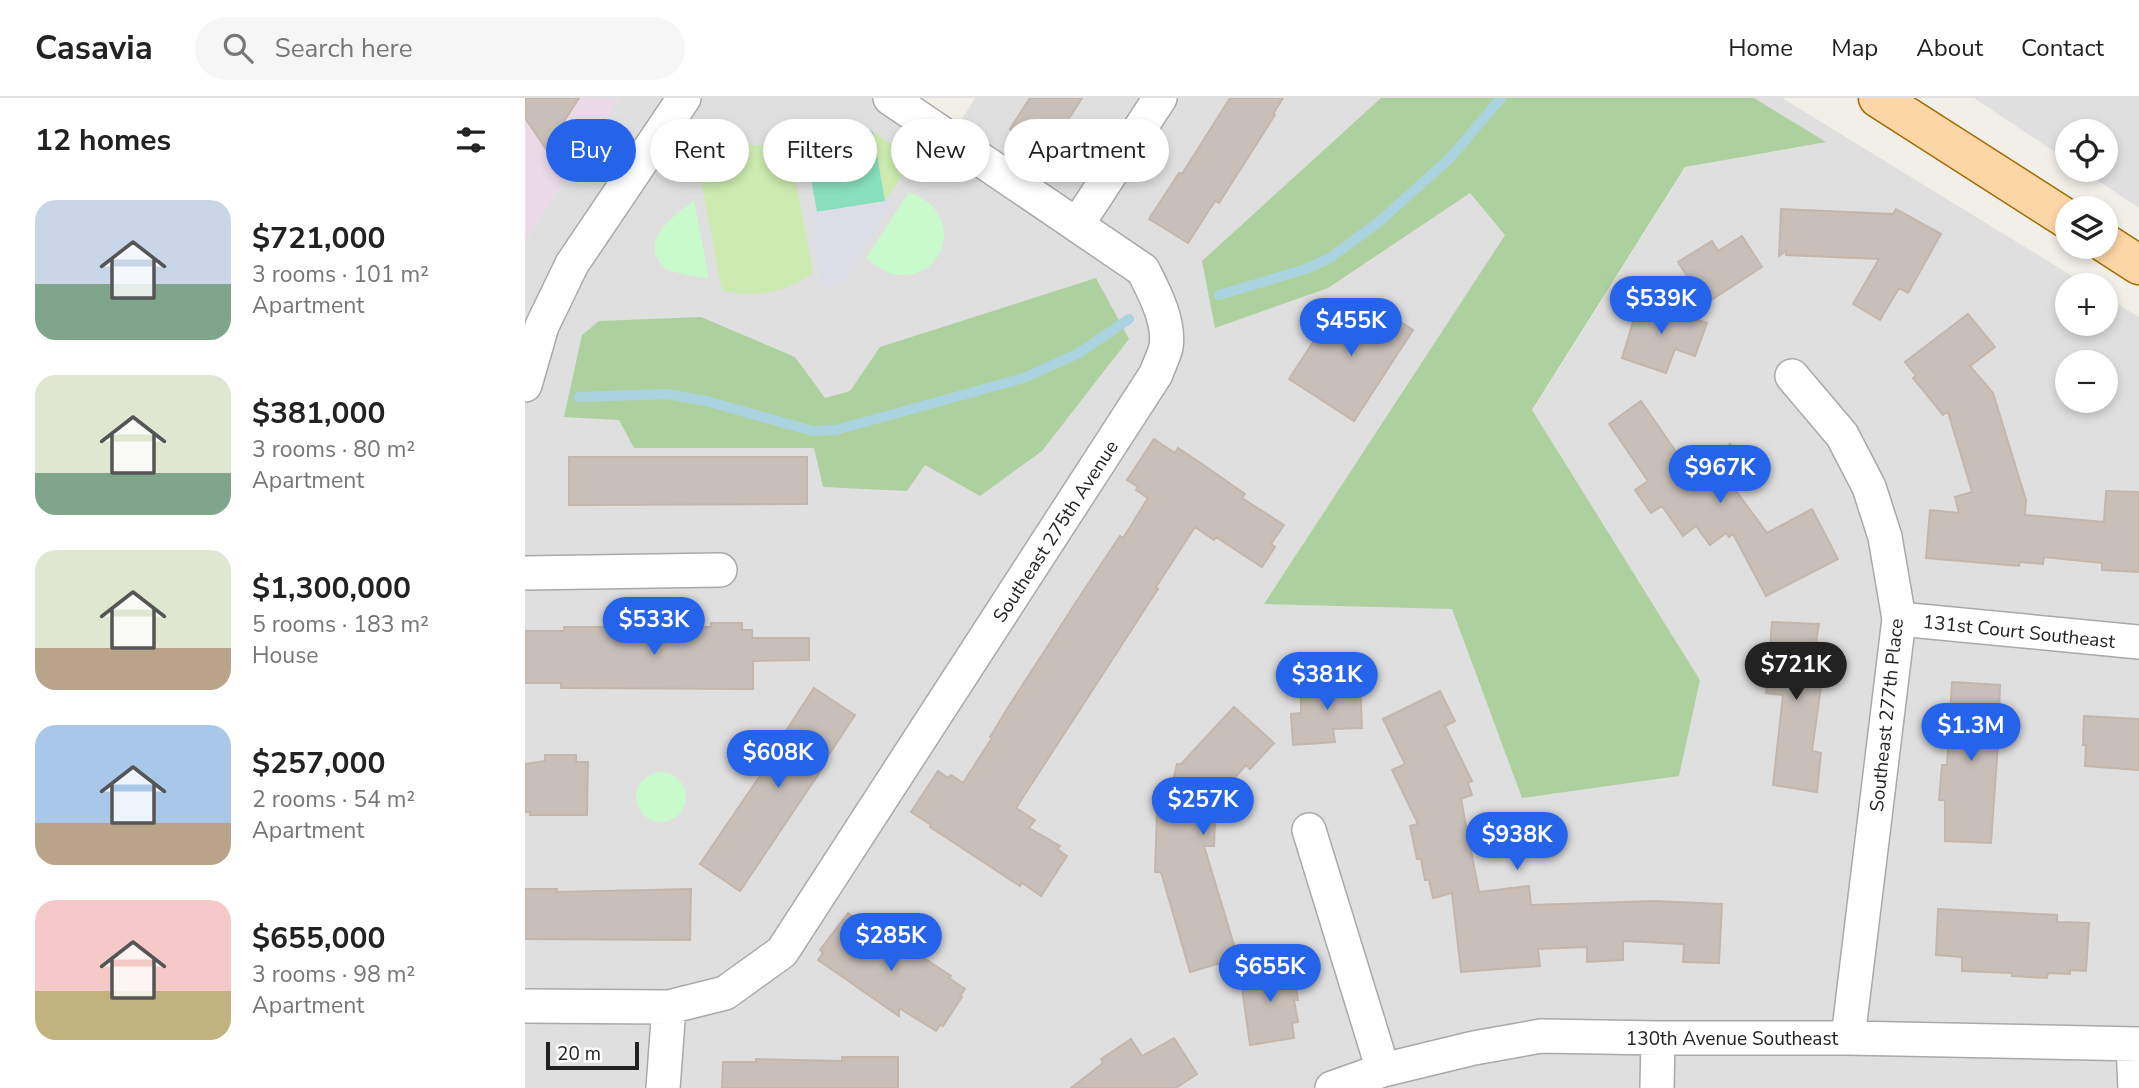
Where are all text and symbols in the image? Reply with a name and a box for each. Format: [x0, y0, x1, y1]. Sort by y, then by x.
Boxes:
search box [195, 17, 685, 80]
text: Casavia [35, 26, 153, 71]
icon: search [219, 29, 257, 67]
text: Search here [275, 31, 413, 66]
text: Home [1728, 32, 1793, 64]
text: Map [1831, 32, 1878, 64]
text: About [1916, 32, 1983, 64]
text: Contact [2021, 32, 2104, 64]
chip: Buy [546, 119, 636, 182]
chip: Rent [650, 119, 749, 182]
chip: Filters [763, 119, 877, 182]
chip: New [891, 119, 990, 182]
chip: Apartment [1004, 119, 1169, 182]
map controls [2055, 119, 2118, 413]
button: locate [2055, 119, 2118, 182]
text: 12 homes [35, 120, 171, 161]
icon: filters [452, 121, 490, 159]
button: layers [2055, 196, 2118, 259]
text: $721,000 [252, 218, 385, 259]
icon: home [91, 228, 175, 312]
text: 3 rooms · 101 m² [252, 259, 429, 290]
button: + [2055, 273, 2118, 336]
pin: $539K [1612, 276, 1710, 336]
text: $539K [1626, 283, 1696, 314]
text: Apartment [252, 290, 364, 321]
pin: $455K [1302, 299, 1400, 358]
text: $455K [1316, 305, 1386, 336]
button: − [2055, 350, 2118, 413]
text: $381,000 [252, 393, 385, 434]
icon: home [91, 403, 175, 487]
text: 3 rooms · 80 m² [252, 434, 415, 465]
street label: Southeast 275th Avenue [987, 435, 1125, 628]
pin: $967K [1671, 446, 1769, 505]
text: $967K [1685, 452, 1755, 483]
text: Apartment [252, 465, 364, 496]
text: $1,300,000 [252, 568, 411, 609]
icon: home [91, 578, 175, 662]
pin: $533K [605, 598, 703, 657]
text: $533K [619, 604, 689, 635]
text: 5 rooms · 183 m² [252, 609, 429, 640]
street label: 131st Court Southeast [1921, 609, 2117, 655]
street label: Southeast 277th Place [1864, 617, 1910, 813]
text: House [252, 640, 319, 671]
pin: $721K [1747, 642, 1845, 702]
text: $721K [1761, 649, 1831, 680]
pin: $381K [1278, 652, 1376, 712]
text: $381K [1292, 659, 1362, 690]
pin: $1.3M [1922, 704, 2020, 763]
text: $1.3M [1937, 710, 2005, 741]
pin: $608K [729, 730, 827, 790]
text: $608K [743, 737, 813, 768]
text: $257,000 [252, 743, 385, 784]
icon: home [91, 753, 175, 837]
pin: $257K [1154, 778, 1252, 837]
text: 2 rooms · 54 m² [252, 784, 415, 815]
text: $257K [1168, 784, 1238, 815]
pin: $938K [1468, 812, 1566, 872]
text: Apartment [252, 815, 364, 846]
text: $938K [1482, 819, 1552, 850]
pin: $285K [842, 914, 940, 973]
text: $655,000 [252, 918, 385, 959]
text: $285K [856, 920, 926, 951]
icon: home [91, 928, 175, 1012]
pin: $655K [1221, 944, 1319, 1004]
text: $655K [1235, 951, 1305, 982]
text: 3 rooms · 98 m² [252, 959, 415, 990]
text: Apartment [252, 990, 364, 1021]
street label: 130th Avenue Southeast [1626, 1026, 1838, 1052]
scale bar [546, 1039, 639, 1071]
text: 20 m [557, 1041, 601, 1067]

